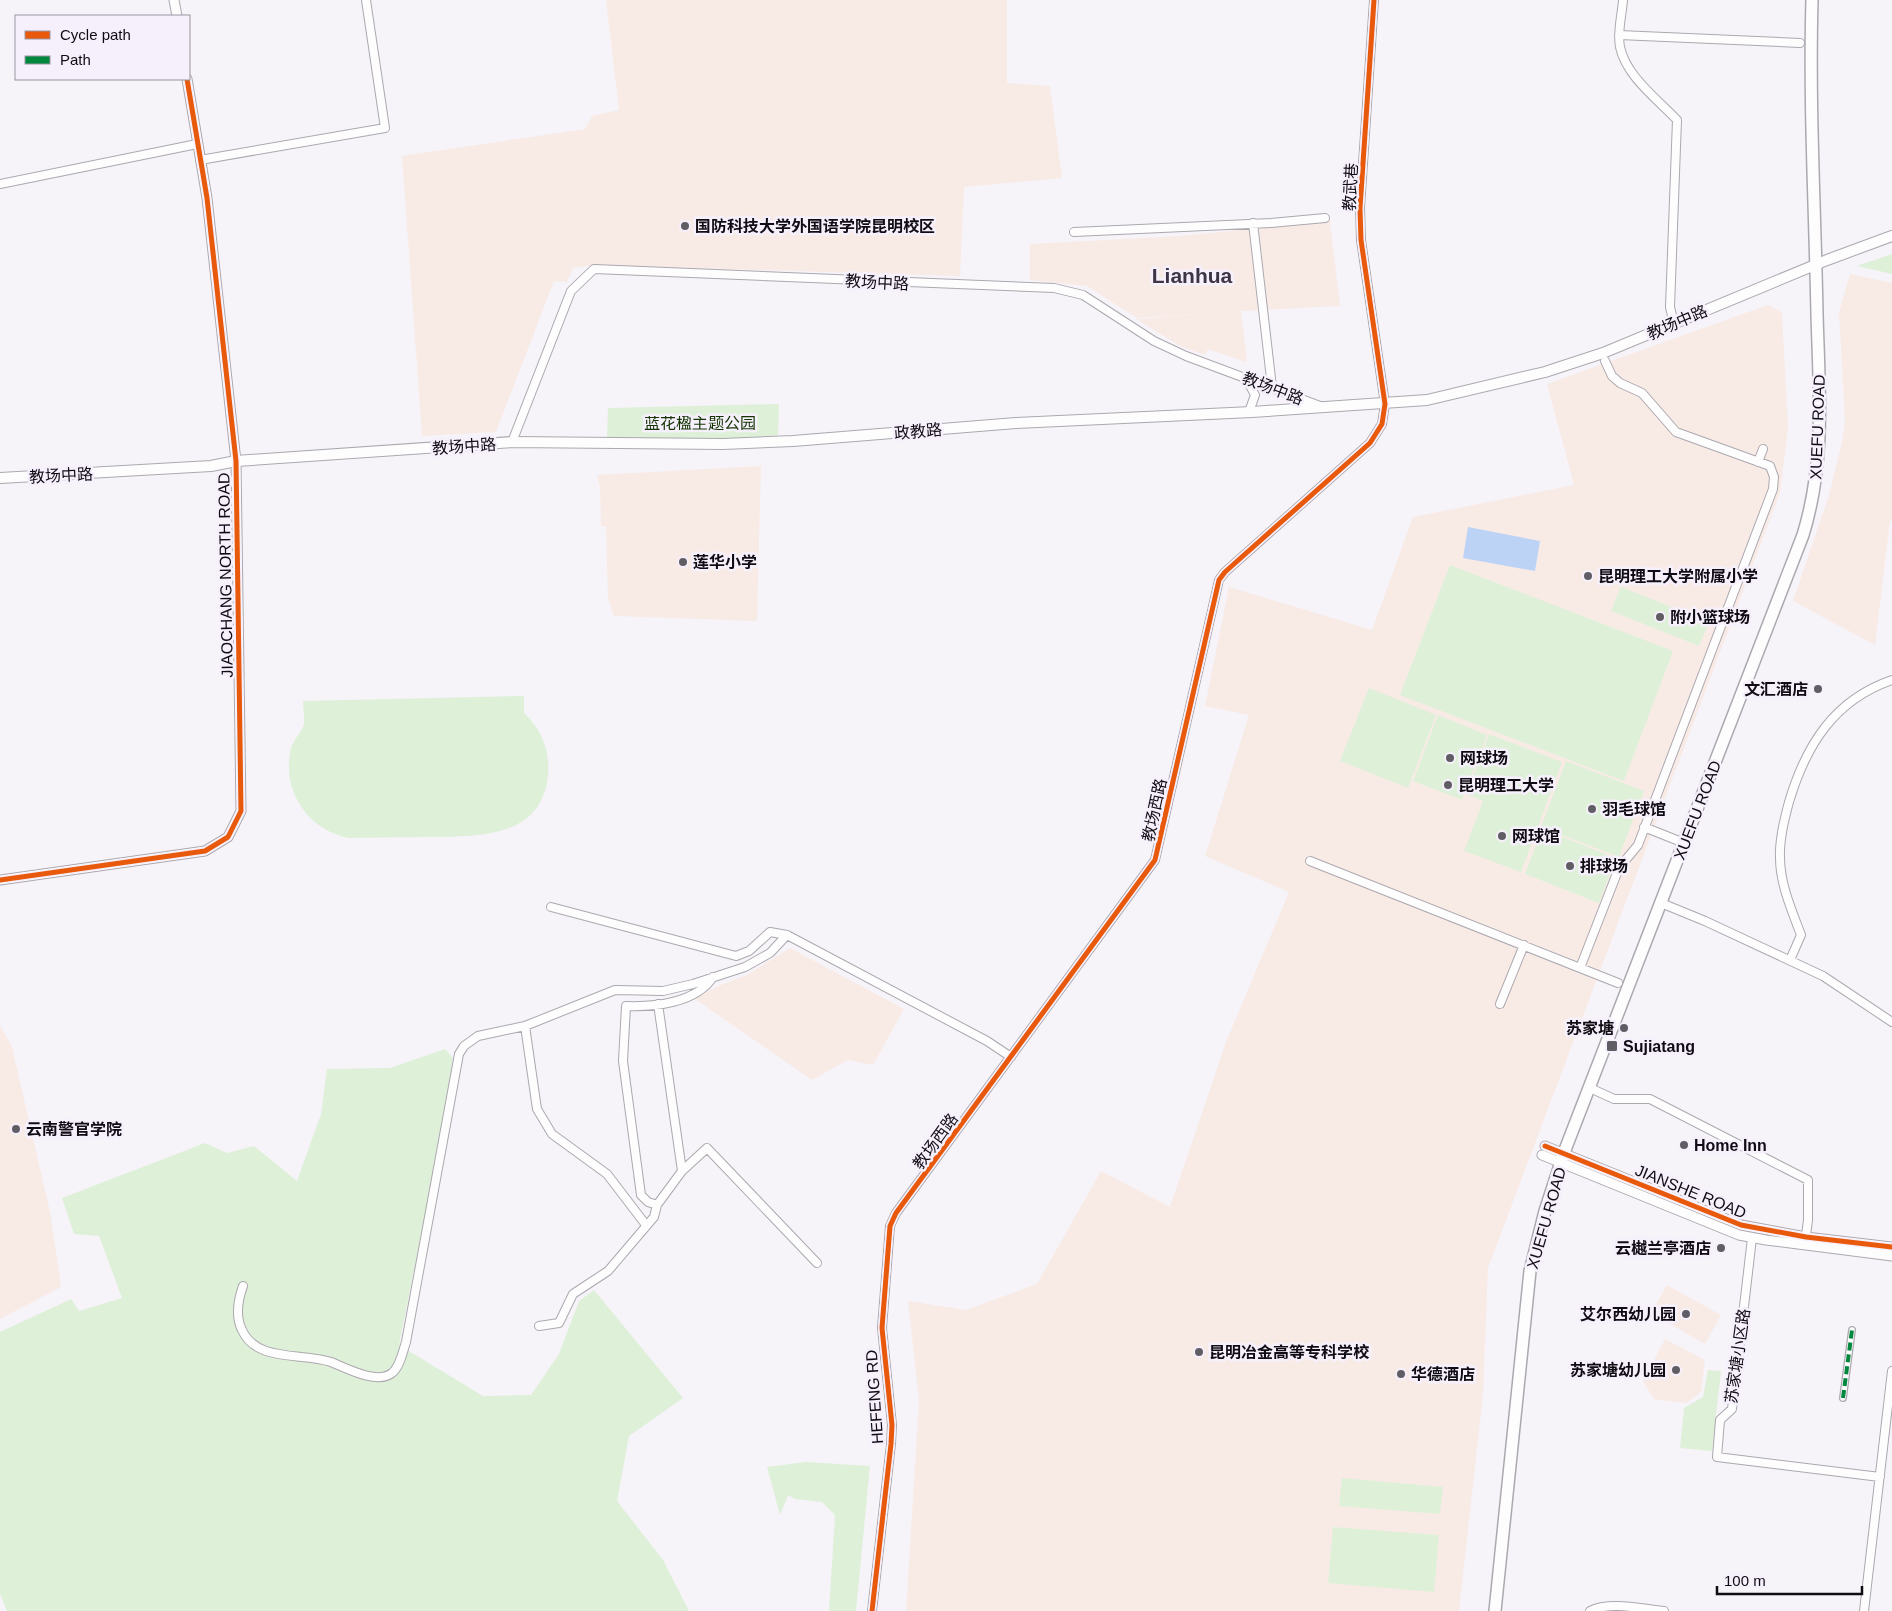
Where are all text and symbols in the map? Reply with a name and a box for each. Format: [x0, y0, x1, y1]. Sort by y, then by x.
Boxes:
legend [15, 15, 190, 80]
text: Cycle path [60, 26, 131, 43]
text: Path [60, 51, 91, 68]
street label: 教武巷 [1341, 163, 1360, 211]
place label: 国防科技大学外国语学院昆明校区 [695, 217, 935, 235]
marker: 国防科技大学外国语学院昆明校区 [679, 220, 691, 232]
district label: Lianhua [1152, 264, 1233, 287]
street label: 教场中路 [845, 272, 909, 293]
street label: 教场中路 [1644, 302, 1710, 343]
street label: 教场中路 [1240, 369, 1306, 408]
street label: XUEFU ROAD [1807, 374, 1828, 480]
park label: 蓝花楹主题公园 [644, 415, 756, 432]
street label: 政教路 [893, 421, 943, 442]
street label: 教场中路 [432, 436, 497, 457]
street label: 教场中路 [29, 465, 93, 486]
street label: JIAOCHANG NORTH ROAD [215, 472, 236, 678]
place label: 莲华小学 [693, 553, 757, 571]
marker: 莲华小学 [677, 556, 689, 568]
place label: 昆明理工大学附属小学 [1598, 568, 1758, 585]
marker: 昆明理工大学附属小学 [1582, 570, 1594, 582]
place label: 附小篮球场 [1670, 609, 1750, 626]
marker: 附小篮球场 [1654, 611, 1666, 623]
place label: 文汇酒店 [1744, 681, 1808, 698]
marker: 文汇酒店 [1812, 683, 1824, 695]
place label: 网球场 [1460, 750, 1508, 767]
marker: 网球场 [1444, 752, 1456, 764]
street label: XUEFU ROAD [1671, 758, 1724, 862]
street label: 教场西路 [1140, 777, 1169, 843]
place label: 昆明理工大学 [1458, 777, 1554, 794]
marker: 昆明理工大学 [1442, 779, 1454, 791]
place label: 羽毛球馆 [1602, 801, 1666, 818]
marker: 羽毛球馆 [1586, 803, 1598, 815]
place label: 网球馆 [1512, 828, 1560, 845]
marker: 网球馆 [1496, 830, 1508, 842]
place label: 排球场 [1580, 858, 1628, 875]
marker: 排球场 [1564, 860, 1576, 872]
place label: 苏家塘 [1566, 1019, 1614, 1037]
marker: 苏家塘 [1618, 1022, 1630, 1034]
place label: Sujiatang [1623, 1038, 1695, 1055]
marker: Sujiatang [1605, 1039, 1619, 1053]
street label: 教场西路 [910, 1110, 961, 1172]
place label: 云南警官学院 [26, 1121, 122, 1138]
marker: 云南警官学院 [10, 1123, 22, 1135]
place label: Home Inn [1694, 1137, 1767, 1154]
marker: Home Inn [1678, 1139, 1690, 1151]
street label: JIANSHE ROAD [1633, 1161, 1749, 1221]
street label: XUEFU ROAD [1524, 1165, 1569, 1271]
place label: 云樾兰亭酒店 [1615, 1239, 1711, 1257]
marker: 云樾兰亭酒店 [1715, 1242, 1727, 1254]
place label: 艾尔西幼儿园 [1580, 1305, 1676, 1323]
street label: 苏家塘小区路 [1722, 1307, 1753, 1405]
marker: 艾尔西幼儿园 [1680, 1308, 1692, 1320]
place label: 昆明冶金高等专科学校 [1209, 1343, 1370, 1361]
marker: 昆明冶金高等专科学校 [1193, 1346, 1205, 1358]
street label: HEFENG RD [863, 1349, 886, 1445]
place label: 苏家塘幼儿园 [1570, 1361, 1666, 1379]
marker: 苏家塘幼儿园 [1670, 1364, 1682, 1376]
place label: 华德酒店 [1411, 1365, 1475, 1383]
marker: 华德酒店 [1395, 1368, 1407, 1380]
scale bar [1717, 1564, 1862, 1596]
text: 100 m [1724, 1572, 1766, 1589]

